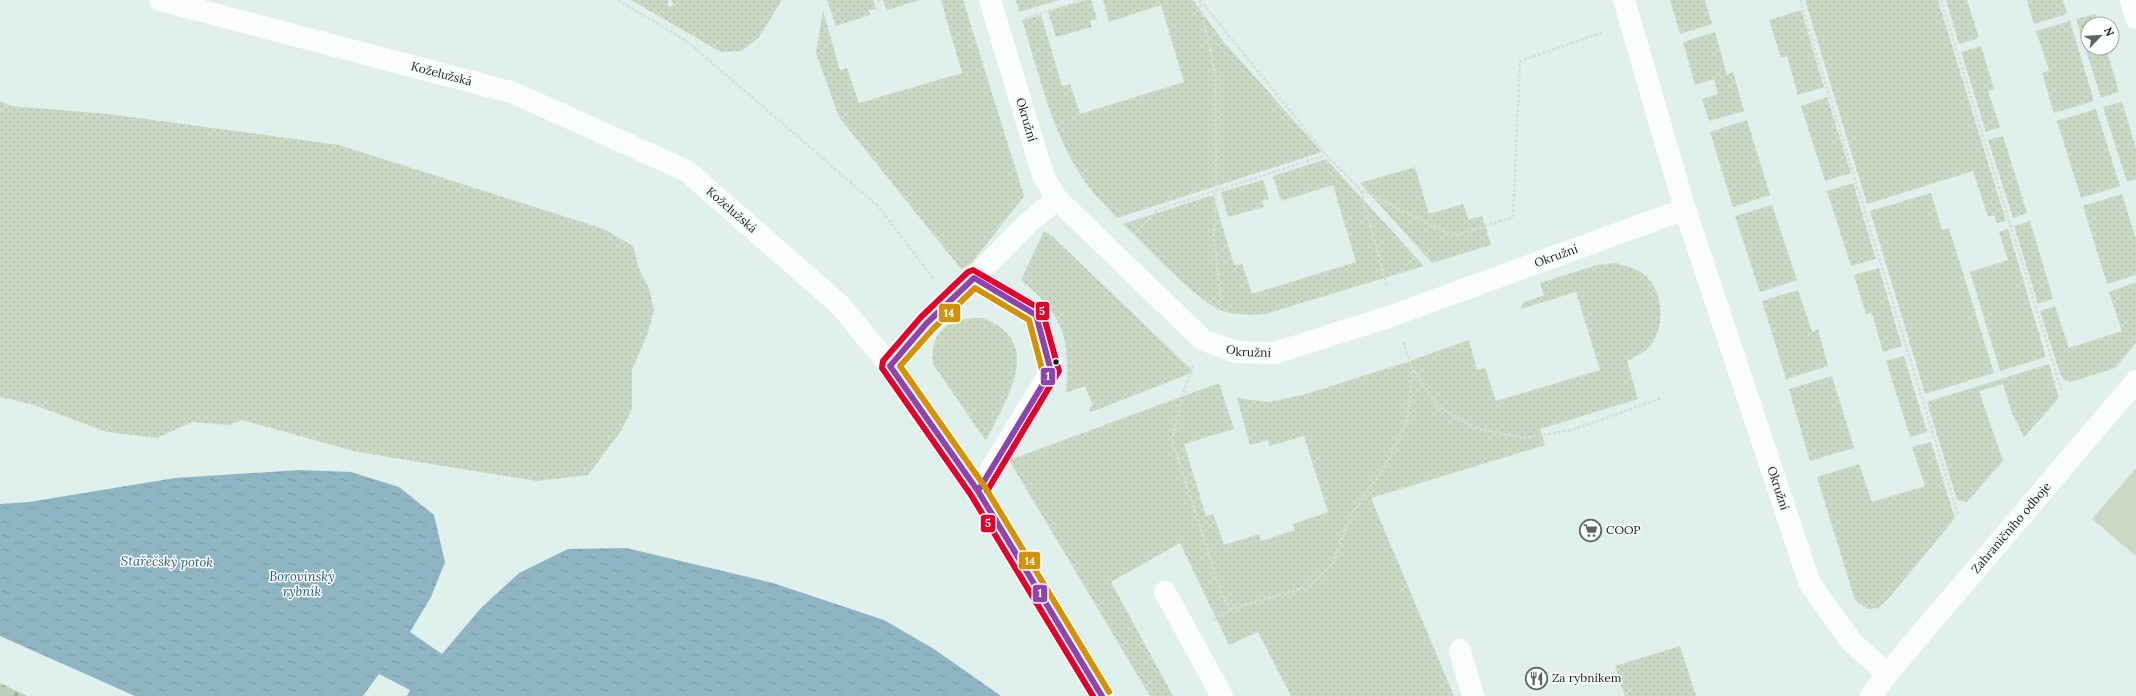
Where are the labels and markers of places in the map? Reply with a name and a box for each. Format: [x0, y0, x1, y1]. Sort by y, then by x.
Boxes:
unlabelled marker [1051, 357, 1061, 367]
supermarket icon: COOP [1577, 517, 1603, 543]
place label: COOP [1606, 522, 1641, 537]
restaurant icon: Za rybníkem [1524, 665, 1550, 691]
place label: Za rybníkem [1552, 670, 1622, 685]

